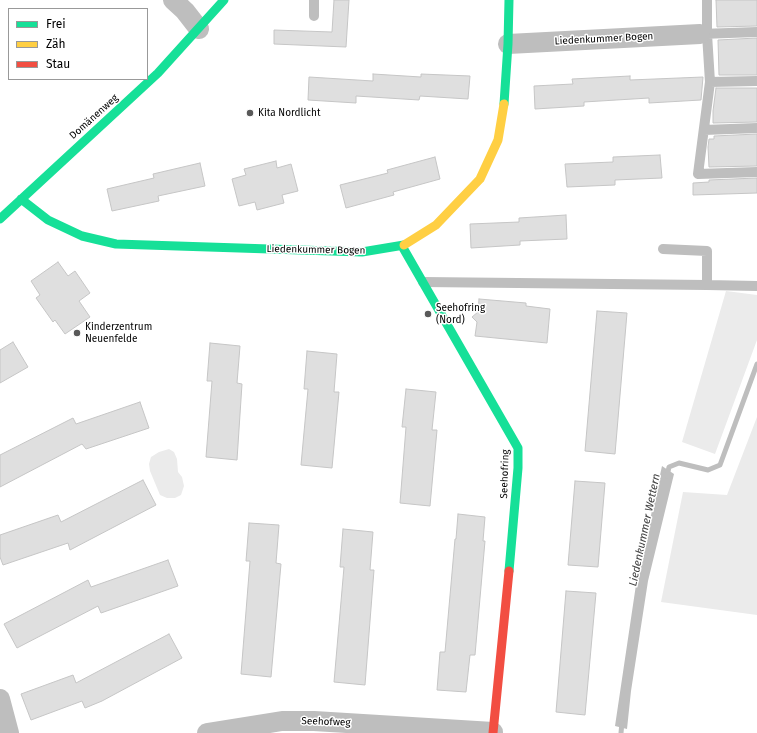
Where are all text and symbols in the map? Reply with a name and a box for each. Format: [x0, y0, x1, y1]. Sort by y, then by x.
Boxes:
legend [8, 8, 148, 80]
text: Frei [46, 17, 66, 31]
street label: Liedenkummer Bogen [554, 30, 654, 48]
text: Zäh [46, 37, 66, 51]
text: Stau [46, 57, 70, 71]
street label: Domänenweg [67, 92, 121, 142]
place label: Kita Nordlicht [258, 107, 321, 119]
marker: Kita Nordlicht [245, 108, 255, 118]
street label: Liedenkummer Bogen [267, 243, 365, 257]
place label: Seehofring (Nord) [436, 302, 485, 326]
marker: Seehofring (Nord) [423, 309, 433, 319]
place label: Kinderzentrum Neuenfelde [85, 321, 152, 344]
marker: Kinderzentrum Neuenfelde [72, 328, 82, 338]
street label: Seehofring [498, 449, 512, 499]
water label: Liedenkummer Wettern [627, 472, 663, 588]
street label: Seehofweg [301, 715, 351, 729]

